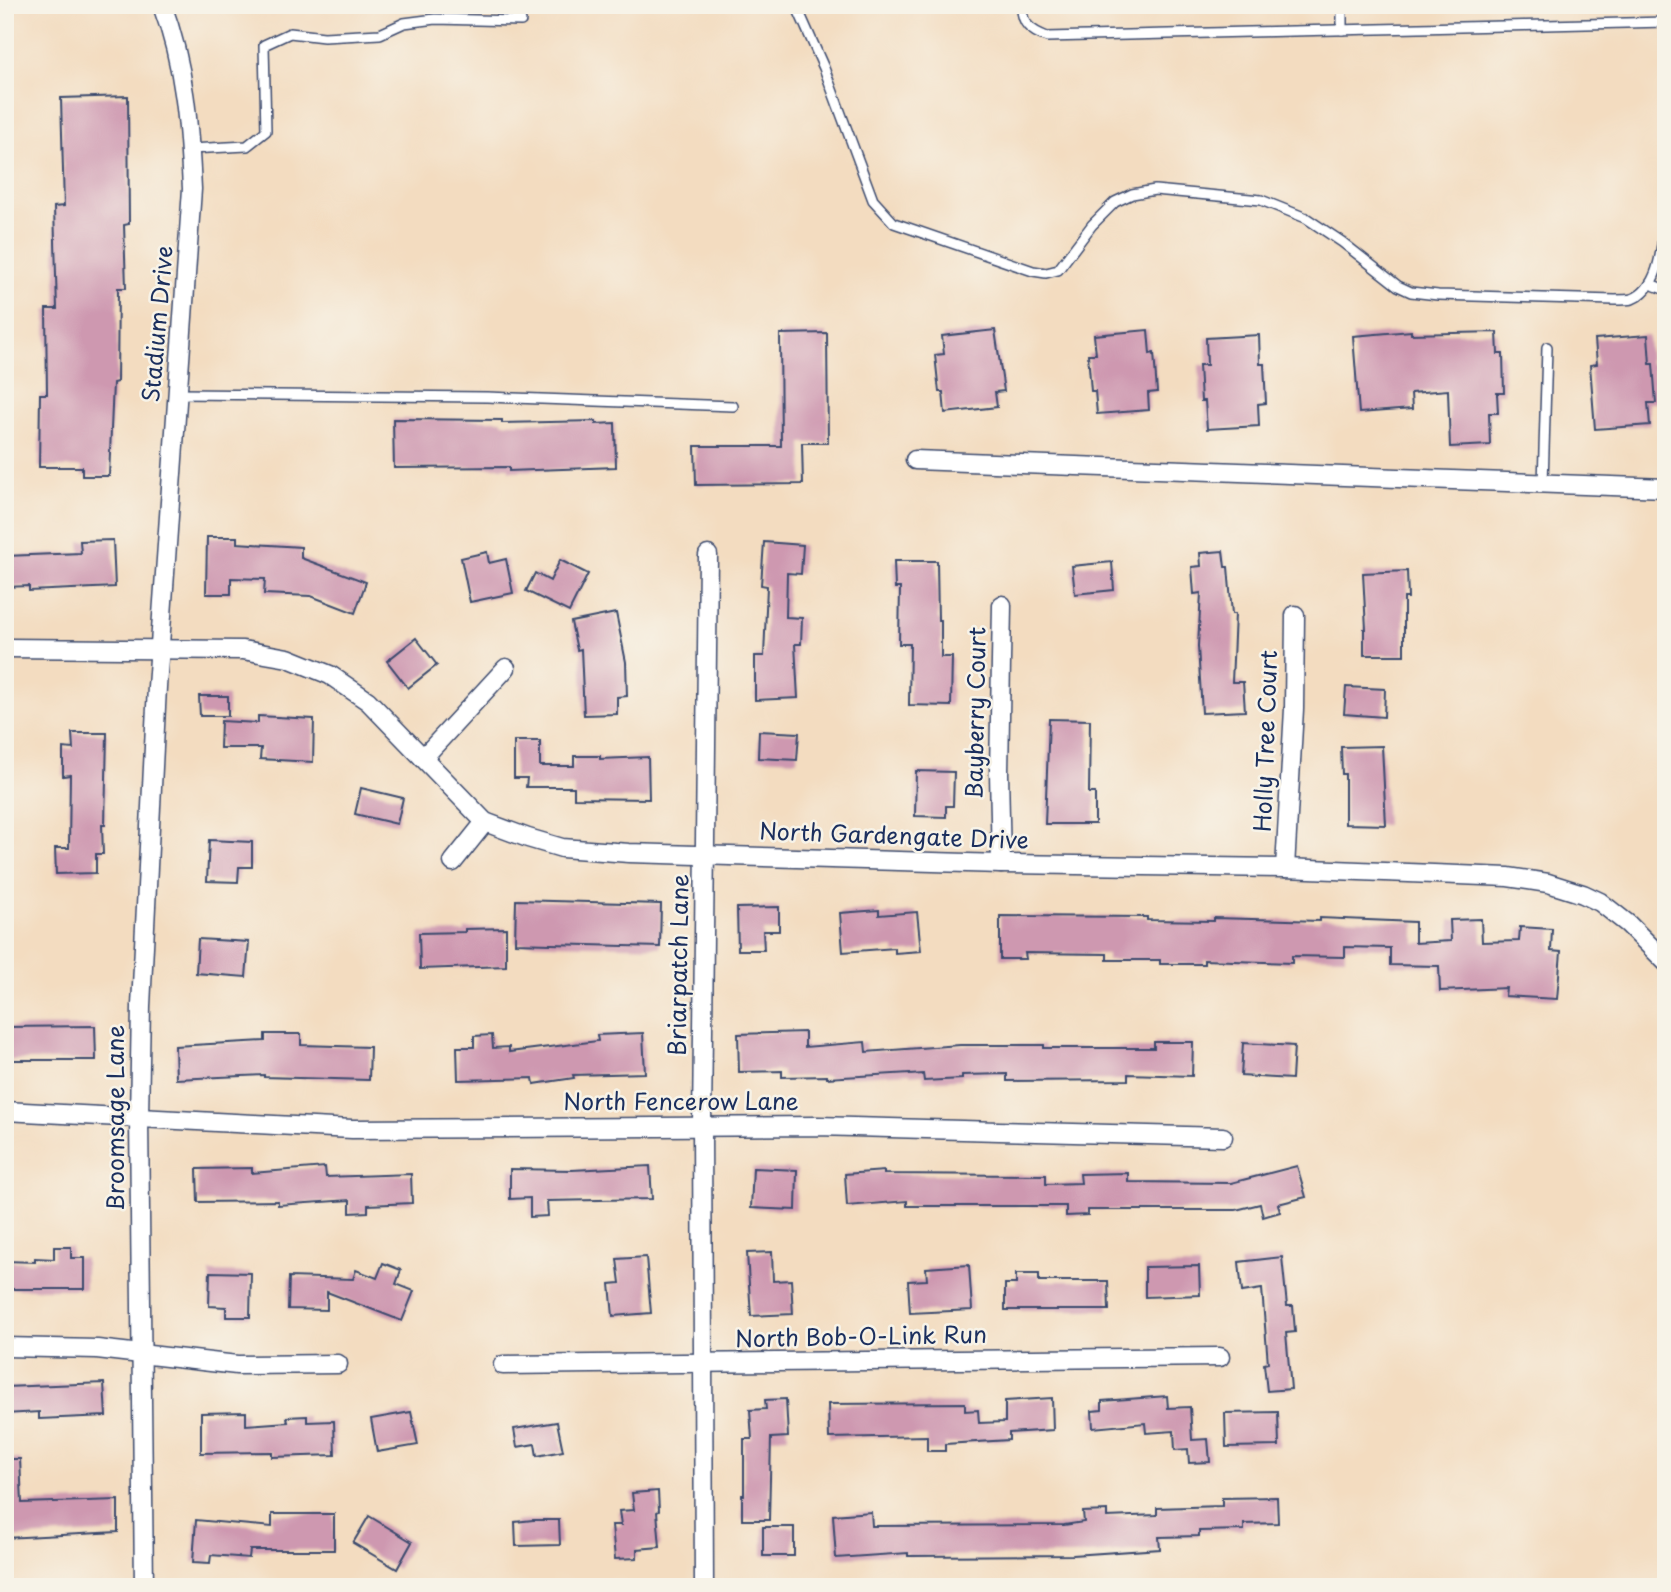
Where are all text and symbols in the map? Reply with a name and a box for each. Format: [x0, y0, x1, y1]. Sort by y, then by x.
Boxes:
street label: Stadium Drive [132, 244, 181, 404]
street label: Bayberry Court [955, 626, 994, 800]
street label: Holly Tree Court [1244, 649, 1285, 833]
street label: North Gardengate Drive [759, 812, 1030, 857]
street label: Briarpatch Lane [658, 874, 697, 1056]
street label: Broomsage Lane [97, 1025, 132, 1211]
street label: North Fencerow Lane [563, 1083, 799, 1118]
street label: North Bob-O-Link Run [735, 1316, 987, 1355]

